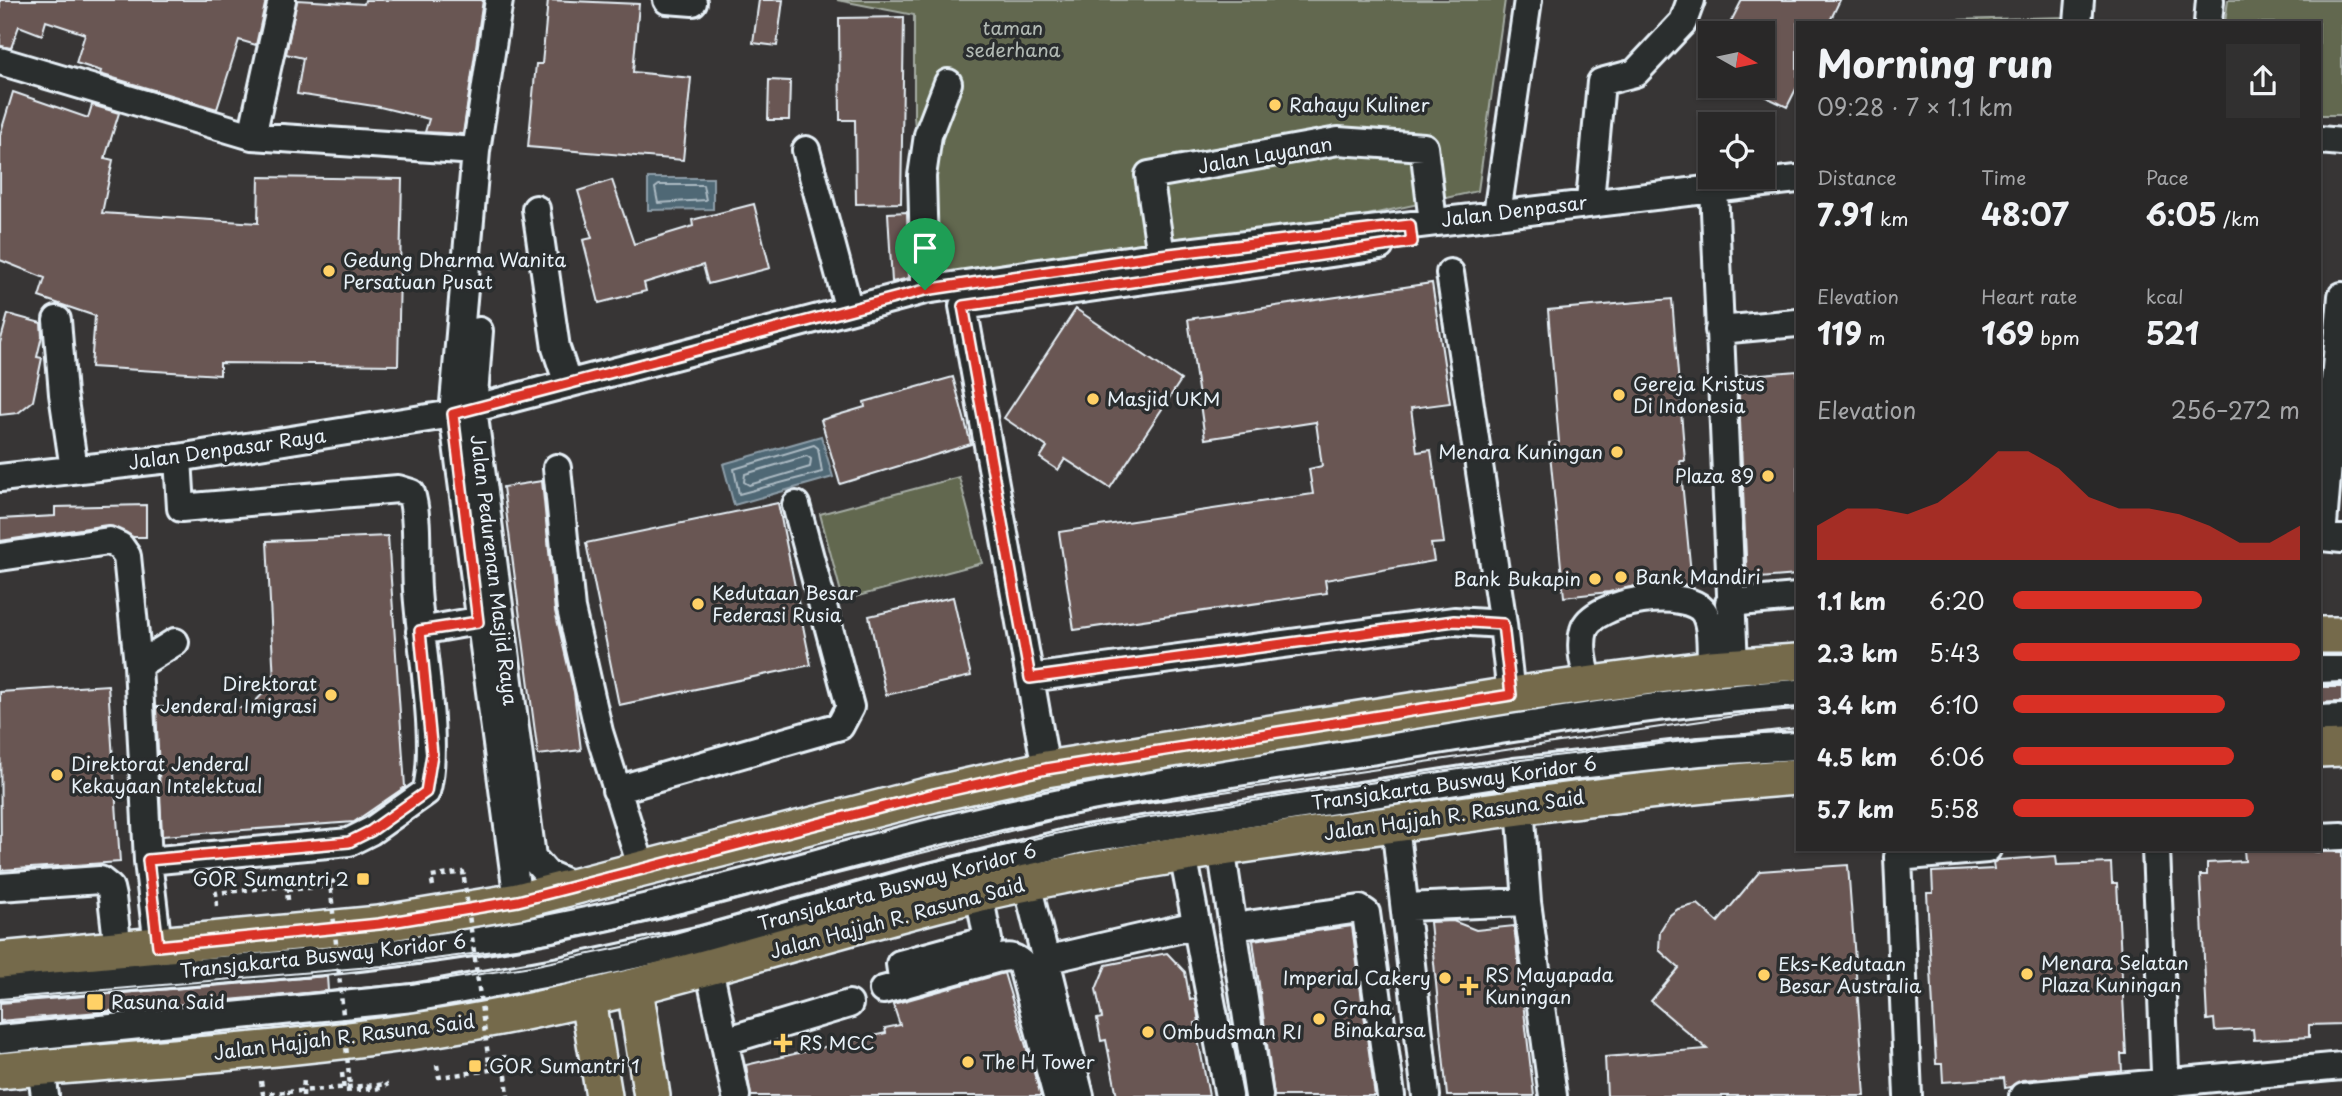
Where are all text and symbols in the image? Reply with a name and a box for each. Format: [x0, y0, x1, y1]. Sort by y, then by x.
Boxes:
park label: taman sederhana [966, 13, 1060, 63]
north arrow [1698, 21, 1774, 98]
map controls [1698, 21, 1775, 189]
text: Morning run [1817, 34, 2053, 91]
button: share [2226, 44, 2300, 118]
text: 09:28 · 7 × 1.1 km [1817, 89, 2013, 124]
place label: Rahayu Kuliner [1289, 90, 1430, 118]
marker: Rahayu Kuliner [1267, 97, 1283, 113]
button: locate [1698, 112, 1775, 189]
street label: Jalan Layanan [1195, 128, 1334, 180]
text: Distance [1817, 163, 1897, 191]
text: Time [1981, 163, 2026, 191]
text: Pace [2146, 163, 2189, 191]
street label: Jalan Denpasar [1439, 187, 1589, 233]
text: 7.91 [1817, 191, 1874, 236]
text: 48:07 [1981, 191, 2069, 236]
text: 6:05 [2146, 191, 2217, 236]
text: km [1874, 204, 1909, 232]
text: /km [2217, 204, 2259, 232]
pin [895, 218, 955, 290]
icon: arrive [906, 229, 944, 267]
place label: Gedung Dharma Wanita Persatuan Pusat [343, 245, 566, 295]
marker: Gedung Dharma Wanita Persatuan Pusat [321, 263, 337, 279]
text: Elevation [1817, 282, 1899, 310]
text: Heart rate [1981, 282, 2077, 310]
text: kcal [2146, 282, 2184, 310]
text: 119 [1817, 310, 1862, 355]
text: 169 [1981, 310, 2034, 355]
text: 521 [2146, 310, 2199, 355]
text: m [1862, 323, 1886, 351]
text: bpm [2034, 323, 2080, 351]
place label: Gereja Kristus Di Indonesia [1633, 369, 1765, 419]
place label: Masjid UKM [1107, 384, 1220, 412]
marker: Gereja Kristus Di Indonesia [1611, 387, 1627, 403]
marker: Masjid UKM [1085, 391, 1101, 407]
text: Elevation [1817, 392, 1916, 427]
text: 256–272 m [2171, 392, 2300, 427]
street label: Jalan Denpasar Raya [126, 420, 327, 476]
street label: Jalan Pedurenan Masjid Raya [464, 433, 526, 707]
place label: Menara Kuningan [1438, 437, 1603, 465]
marker: Menara Kuningan [1609, 444, 1625, 460]
place label: Plaza 89 [1675, 461, 1754, 489]
marker: Plaza 89 [1760, 468, 1776, 484]
place label: Bank Mandiri [1635, 562, 1761, 590]
place label: Bank Bukapin [1453, 564, 1581, 592]
marker: Bank Mandiri [1613, 569, 1629, 585]
marker: Bank Bukapin [1587, 571, 1603, 587]
place label: Kedutaan Besar Federasi Rusia [712, 578, 858, 628]
text: 1.1 km [1817, 583, 1886, 618]
text: 6:20 [1929, 583, 1985, 618]
marker: Kedutaan Besar Federasi Rusia [690, 596, 706, 612]
text: 2.3 km [1817, 635, 1898, 670]
text: 5:43 [1929, 635, 1980, 670]
place label: Direktorat Jenderal Imigrasi [160, 669, 317, 719]
marker: Direktorat Jenderal Imigrasi [323, 687, 339, 703]
text: 3.4 km [1817, 687, 1897, 722]
text: 6:10 [1929, 687, 1979, 722]
text: 4.5 km [1817, 739, 1897, 774]
text: 6:06 [1929, 739, 1985, 774]
street label: Transjakarta Busway Koridor 6 [1309, 748, 1598, 816]
place label: Direktorat Jenderal Kekayaan Intelektual [71, 749, 262, 799]
marker: Direktorat Jenderal Kekayaan Intelektual [49, 767, 65, 783]
street label: Jalan Hajjah R. Rasuna Said [1322, 782, 1586, 846]
text: 5.7 km [1817, 791, 1894, 826]
text: 5:58 [1929, 791, 1980, 826]
street label: Transjakarta Busway Koridor 6 [754, 835, 1039, 937]
place label: GOR Sumantri 2 [193, 864, 349, 892]
street label: Jalan Hajjah R. Rasuna Said [766, 869, 1028, 965]
marker: GOR Sumantri 2 [355, 871, 371, 887]
street label: Transjakarta Busway Koridor 6 [178, 926, 467, 984]
place label: Menara Selatan Plaza Kuningan [2041, 948, 2189, 998]
place label: Eks-Kedutaan Besar Australia [1778, 949, 1922, 999]
place label: RS Mayapada Kuningan [1485, 960, 1614, 1010]
place label: Imperial Cakery [1283, 963, 1431, 991]
marker: Menara Selatan Plaza Kuningan [2019, 966, 2035, 982]
marker: Eks-Kedutaan Besar Australia [1756, 967, 1772, 983]
marker: Imperial Cakery [1437, 970, 1453, 986]
marker: RS Mayapada Kuningan [1459, 976, 1479, 996]
place label: Rasuna Said [111, 987, 225, 1015]
marker: Rasuna Said [85, 992, 105, 1012]
place label: Graha Binakarsa [1333, 993, 1426, 1043]
street label: Jalan Hajjah R. Rasuna Said [212, 1006, 476, 1066]
marker: Graha Binakarsa [1311, 1011, 1327, 1027]
place label: Ombudsman RI [1162, 1017, 1302, 1045]
marker: Ombudsman RI [1140, 1024, 1156, 1040]
place label: RS MCC [799, 1028, 875, 1056]
marker: RS MCC [773, 1033, 793, 1053]
place label: The H Tower [982, 1047, 1095, 1075]
place label: GOR Sumantri 1 [489, 1051, 640, 1079]
marker: The H Tower [960, 1054, 976, 1070]
marker: GOR Sumantri 1 [467, 1058, 483, 1074]

